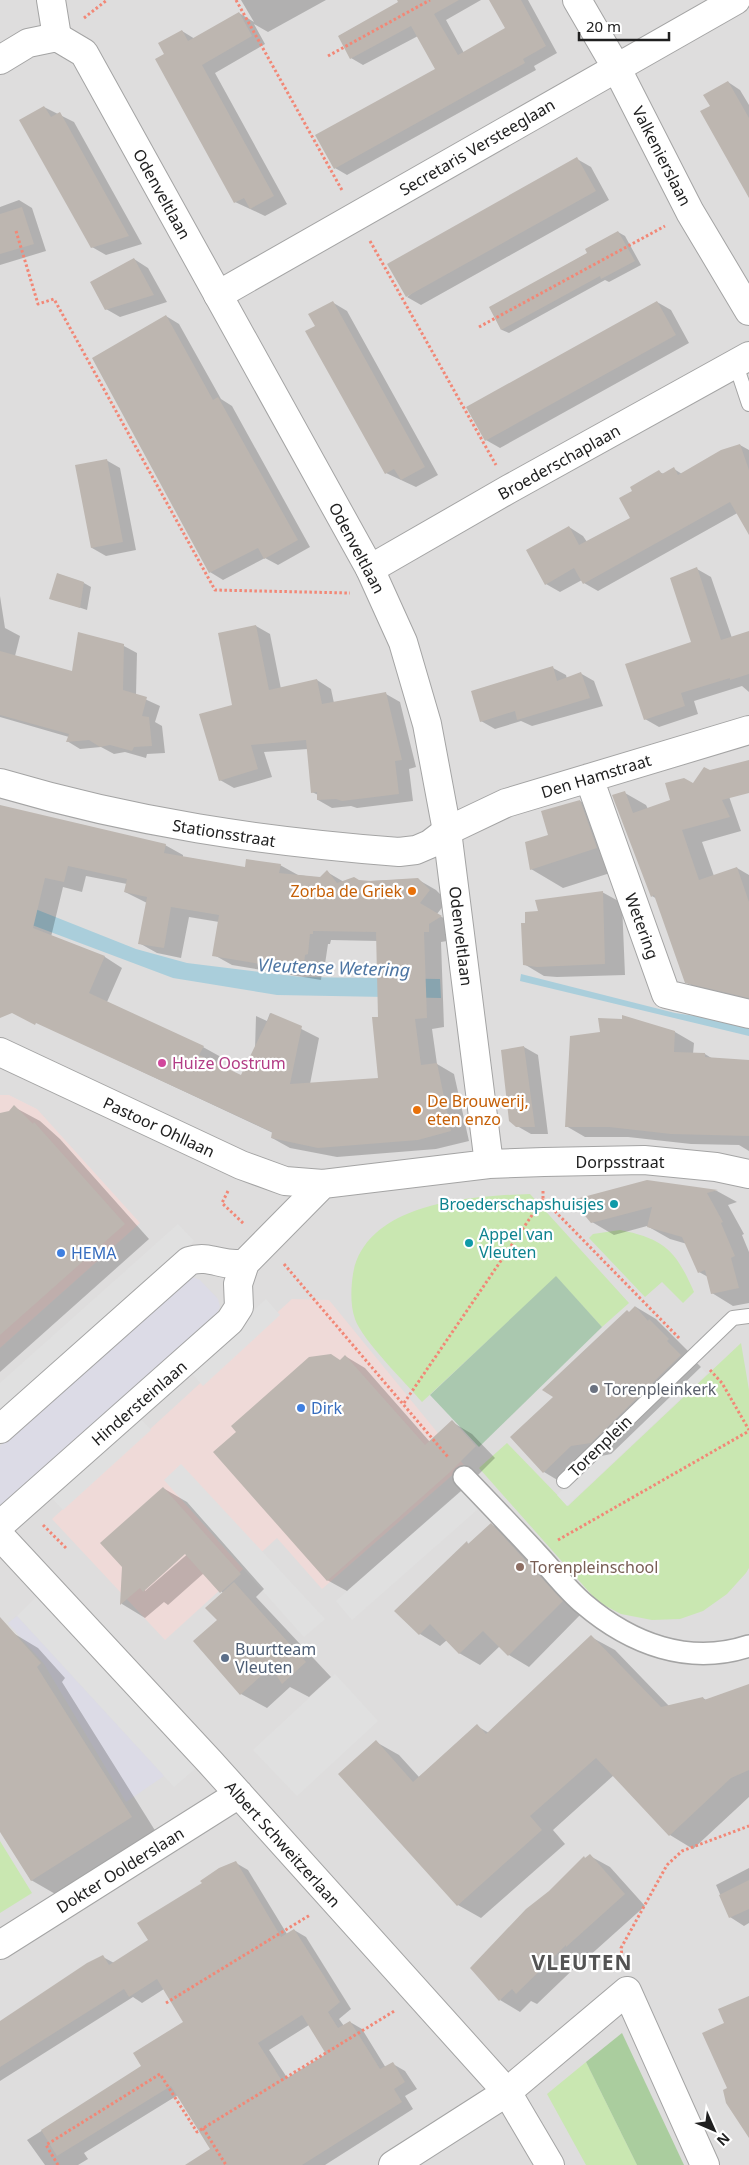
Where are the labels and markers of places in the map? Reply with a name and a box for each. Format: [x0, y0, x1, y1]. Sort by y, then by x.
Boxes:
place label: Zorba de Griek [291, 880, 402, 902]
marker: Zorba de Griek [406, 885, 418, 897]
place label: Huize Oostrum [172, 1052, 286, 1074]
marker: Huize Oostrum [156, 1057, 168, 1069]
place label: De Brouwerij, eten enzo [427, 1090, 529, 1130]
marker: De Brouwerij, eten enzo [411, 1104, 423, 1116]
place label: Broederschapshuisjes [439, 1193, 604, 1215]
marker: Broederschapshuisjes [608, 1198, 620, 1210]
place label: Appel van Vleuten [479, 1223, 553, 1263]
marker: Appel van Vleuten [463, 1237, 475, 1249]
place label: HEMA [71, 1242, 117, 1264]
marker: HEMA [55, 1247, 67, 1259]
place label: Torenpleinkerk [604, 1378, 717, 1400]
marker: Torenpleinkerk [588, 1383, 600, 1395]
place label: Dirk [311, 1397, 342, 1419]
marker: Dirk [295, 1402, 307, 1414]
place label: Torenpleinschool [530, 1556, 658, 1578]
marker: Torenpleinschool [514, 1561, 526, 1573]
place label: Buurtteam Vleuten [235, 1638, 316, 1678]
marker: Buurtteam Vleuten [219, 1652, 231, 1664]

